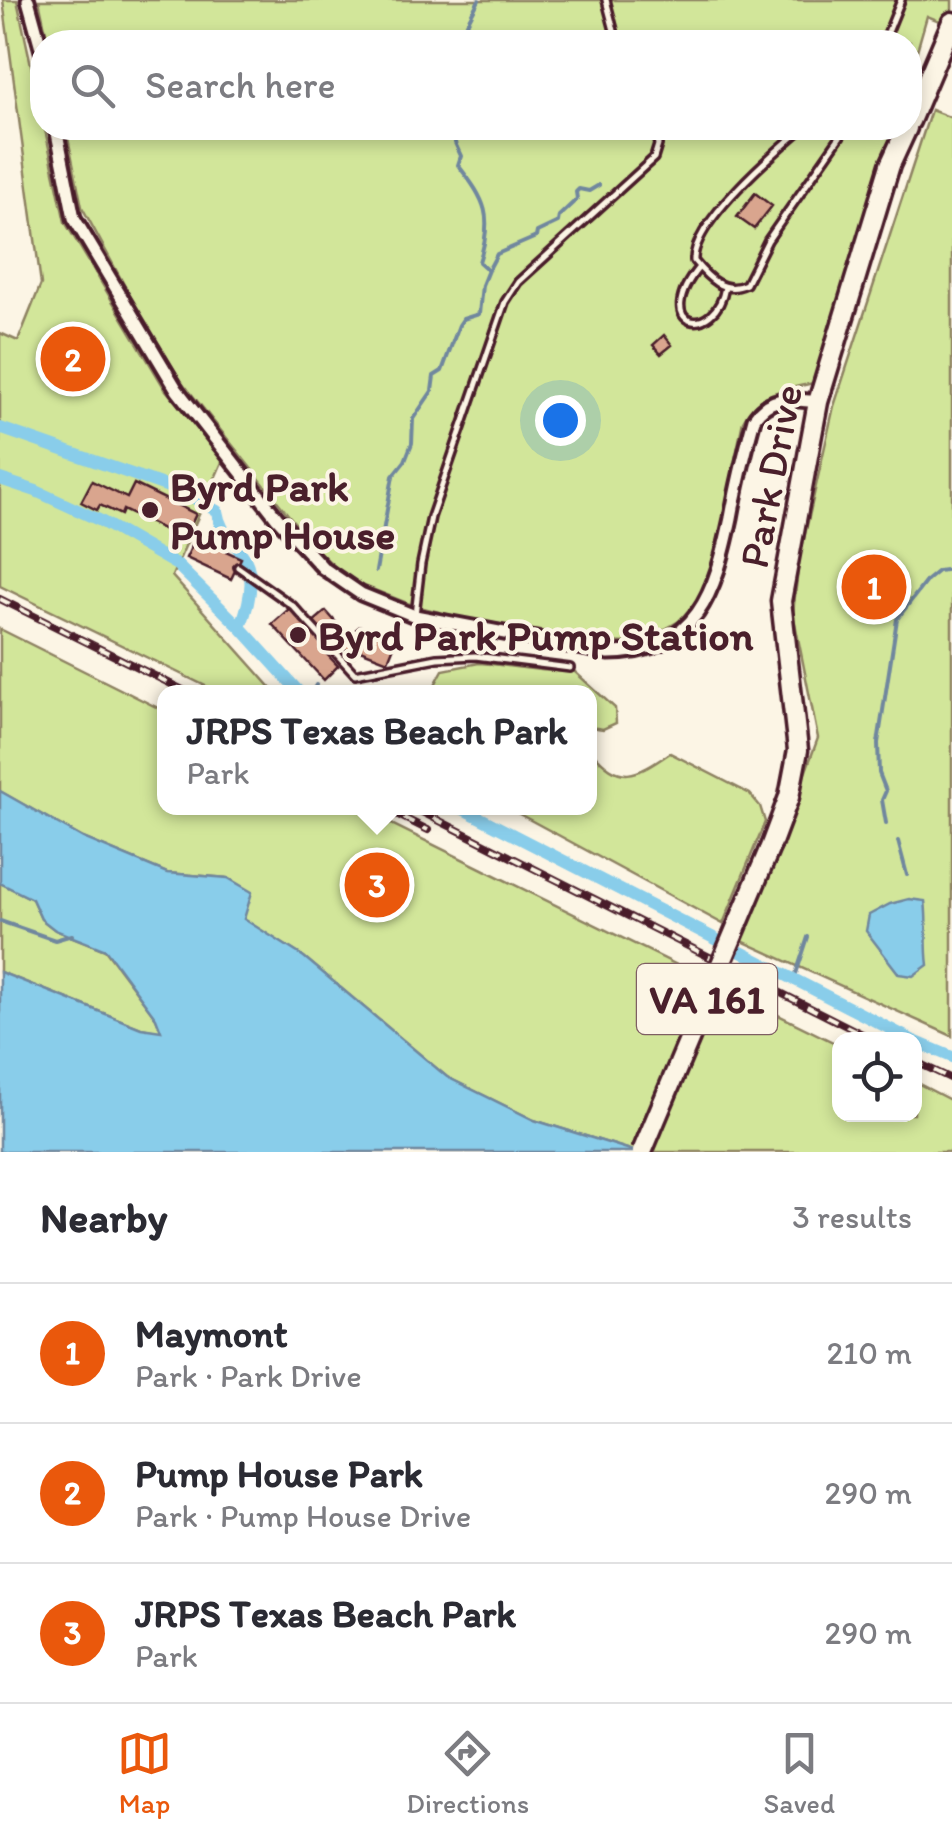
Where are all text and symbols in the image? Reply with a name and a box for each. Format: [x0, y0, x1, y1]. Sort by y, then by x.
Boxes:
search box [30, 30, 922, 140]
icon: search [65, 58, 120, 113]
text: Search here [145, 62, 336, 108]
pin: 2 [40, 322, 106, 396]
street label: Park Drive [728, 380, 813, 572]
your location [535, 395, 586, 446]
place label: Byrd Park Pump House [170, 461, 395, 560]
marker: Byrd Park Pump House [139, 499, 161, 521]
pin: 1 [842, 550, 906, 624]
place label: Byrd Park Pump Station [318, 610, 754, 661]
marker: Byrd Park Pump Station [287, 624, 309, 646]
popup [157, 685, 597, 815]
text: JRPS Texas Beach Park [187, 708, 567, 754]
text: Park [187, 754, 249, 792]
pin: 3 [344, 848, 410, 922]
road number: VA 161 [637, 964, 777, 1034]
map controls [832, 1032, 922, 1122]
button: locate [832, 1032, 922, 1122]
text: Nearby [40, 1192, 167, 1243]
text: 3 results [792, 1198, 912, 1236]
text: Maymont [135, 1311, 288, 1357]
text: 1 [65, 1334, 80, 1372]
text: 210 m [826, 1334, 912, 1372]
text: Park · Park Drive [135, 1357, 362, 1395]
text: Pump House Park [135, 1451, 423, 1497]
text: 2 [64, 1474, 81, 1512]
text: 290 m [825, 1474, 912, 1512]
text: Park · Pump House Drive [135, 1497, 471, 1535]
text: JRPS Texas Beach Park [135, 1591, 516, 1637]
text: 3 [64, 1614, 81, 1652]
text: 290 m [825, 1614, 912, 1652]
text: Park [135, 1637, 198, 1675]
tab: Map [117, 1726, 172, 1820]
tab: Directions [406, 1726, 529, 1820]
tab: Saved [763, 1726, 835, 1820]

